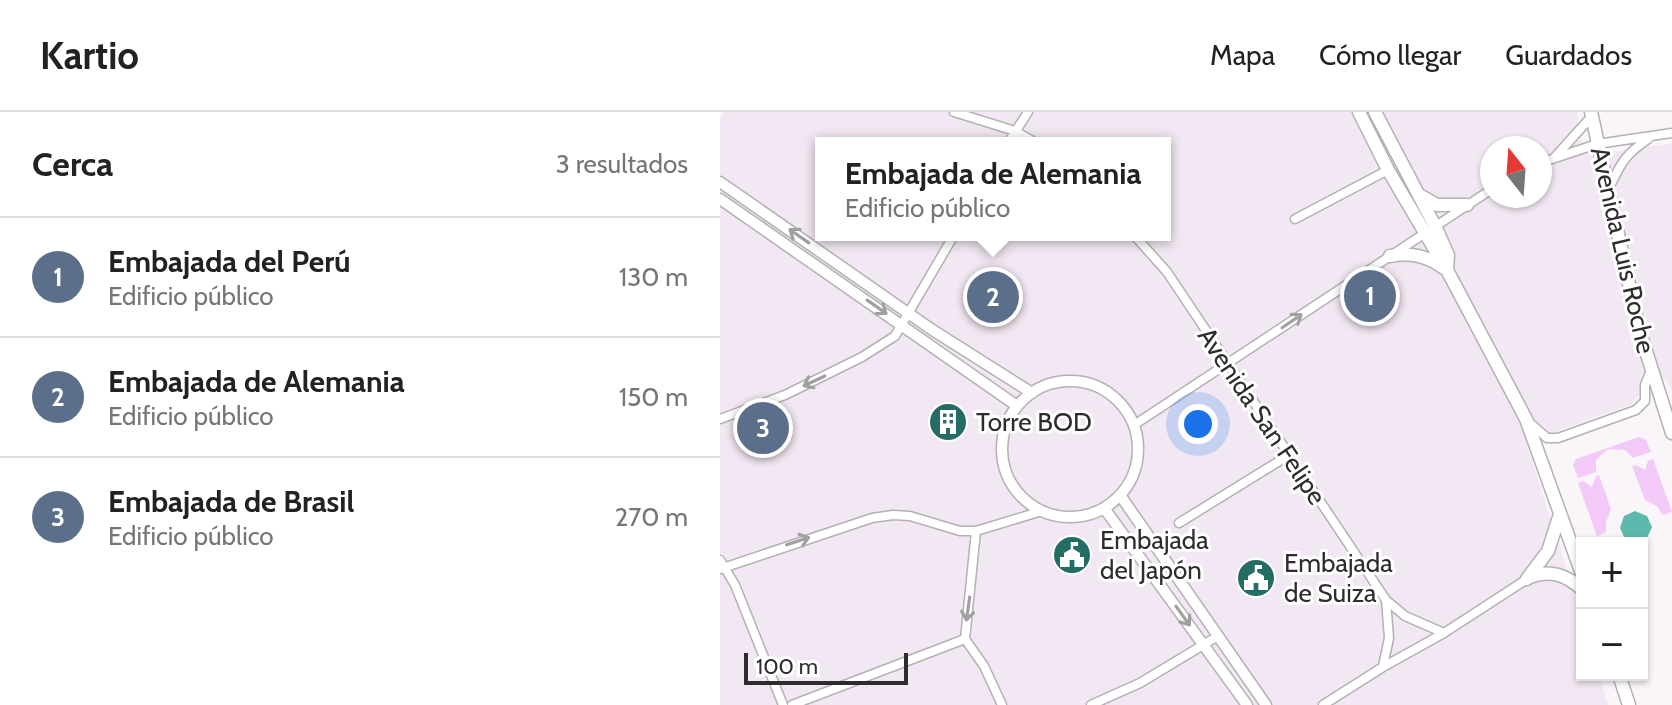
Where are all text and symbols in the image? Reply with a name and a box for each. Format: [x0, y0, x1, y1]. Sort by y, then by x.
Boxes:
text: Kartio [40, 32, 139, 79]
text: Mapa [1210, 38, 1275, 72]
text: Cómo llegar [1319, 38, 1461, 72]
text: Guardados [1505, 38, 1632, 72]
north arrow [1480, 136, 1552, 208]
popup [815, 137, 1171, 241]
text: Cerca [32, 143, 113, 185]
street label: Avenida Luis Roche [1584, 144, 1662, 356]
text: 3 resultados [556, 148, 688, 180]
text: Embajada de Alemania [845, 155, 1141, 192]
text: Edificio público [845, 192, 1010, 224]
one-way arrow [788, 228, 810, 244]
text: Embajada del Perú [108, 243, 351, 280]
text: 1 [53, 261, 63, 293]
text: 130 m [619, 261, 688, 293]
pin: 1 [1344, 266, 1396, 326]
pin: 2 [967, 267, 1019, 327]
text: Edificio público [108, 280, 274, 312]
one-way arrow [865, 299, 887, 315]
one-way arrow [1281, 313, 1303, 330]
street label: Avenida San Felipe [1191, 321, 1333, 511]
text: Embajada de Alemania [108, 363, 405, 400]
one-way arrow [803, 374, 827, 389]
text: 2 [51, 381, 65, 413]
text: 150 m [619, 381, 688, 413]
pin: 3 [737, 398, 789, 458]
text: Edificio público [108, 400, 274, 432]
building icon: Torre BOD [927, 401, 969, 443]
your location [1178, 404, 1218, 444]
place label: Torre BOD [976, 406, 1092, 438]
text: Embajada de Brasil [108, 483, 354, 520]
text: 3 [51, 501, 65, 533]
text: 270 m [615, 501, 688, 533]
text: Edificio público [108, 520, 274, 552]
place label: Embajada del Japón [1100, 524, 1209, 586]
one-way arrow [785, 533, 811, 548]
public building icon: Embajada del Japón [1051, 534, 1093, 576]
map controls [1576, 537, 1648, 681]
button: + [1576, 537, 1648, 609]
place label: Embajada de Suiza [1284, 547, 1393, 609]
public building icon: Embajada de Suiza [1235, 557, 1277, 599]
one-way arrow [960, 596, 975, 621]
one-way arrow [1175, 605, 1192, 626]
button: − [1576, 609, 1648, 681]
scale bar [744, 649, 908, 685]
text: 100 m [756, 653, 818, 680]

